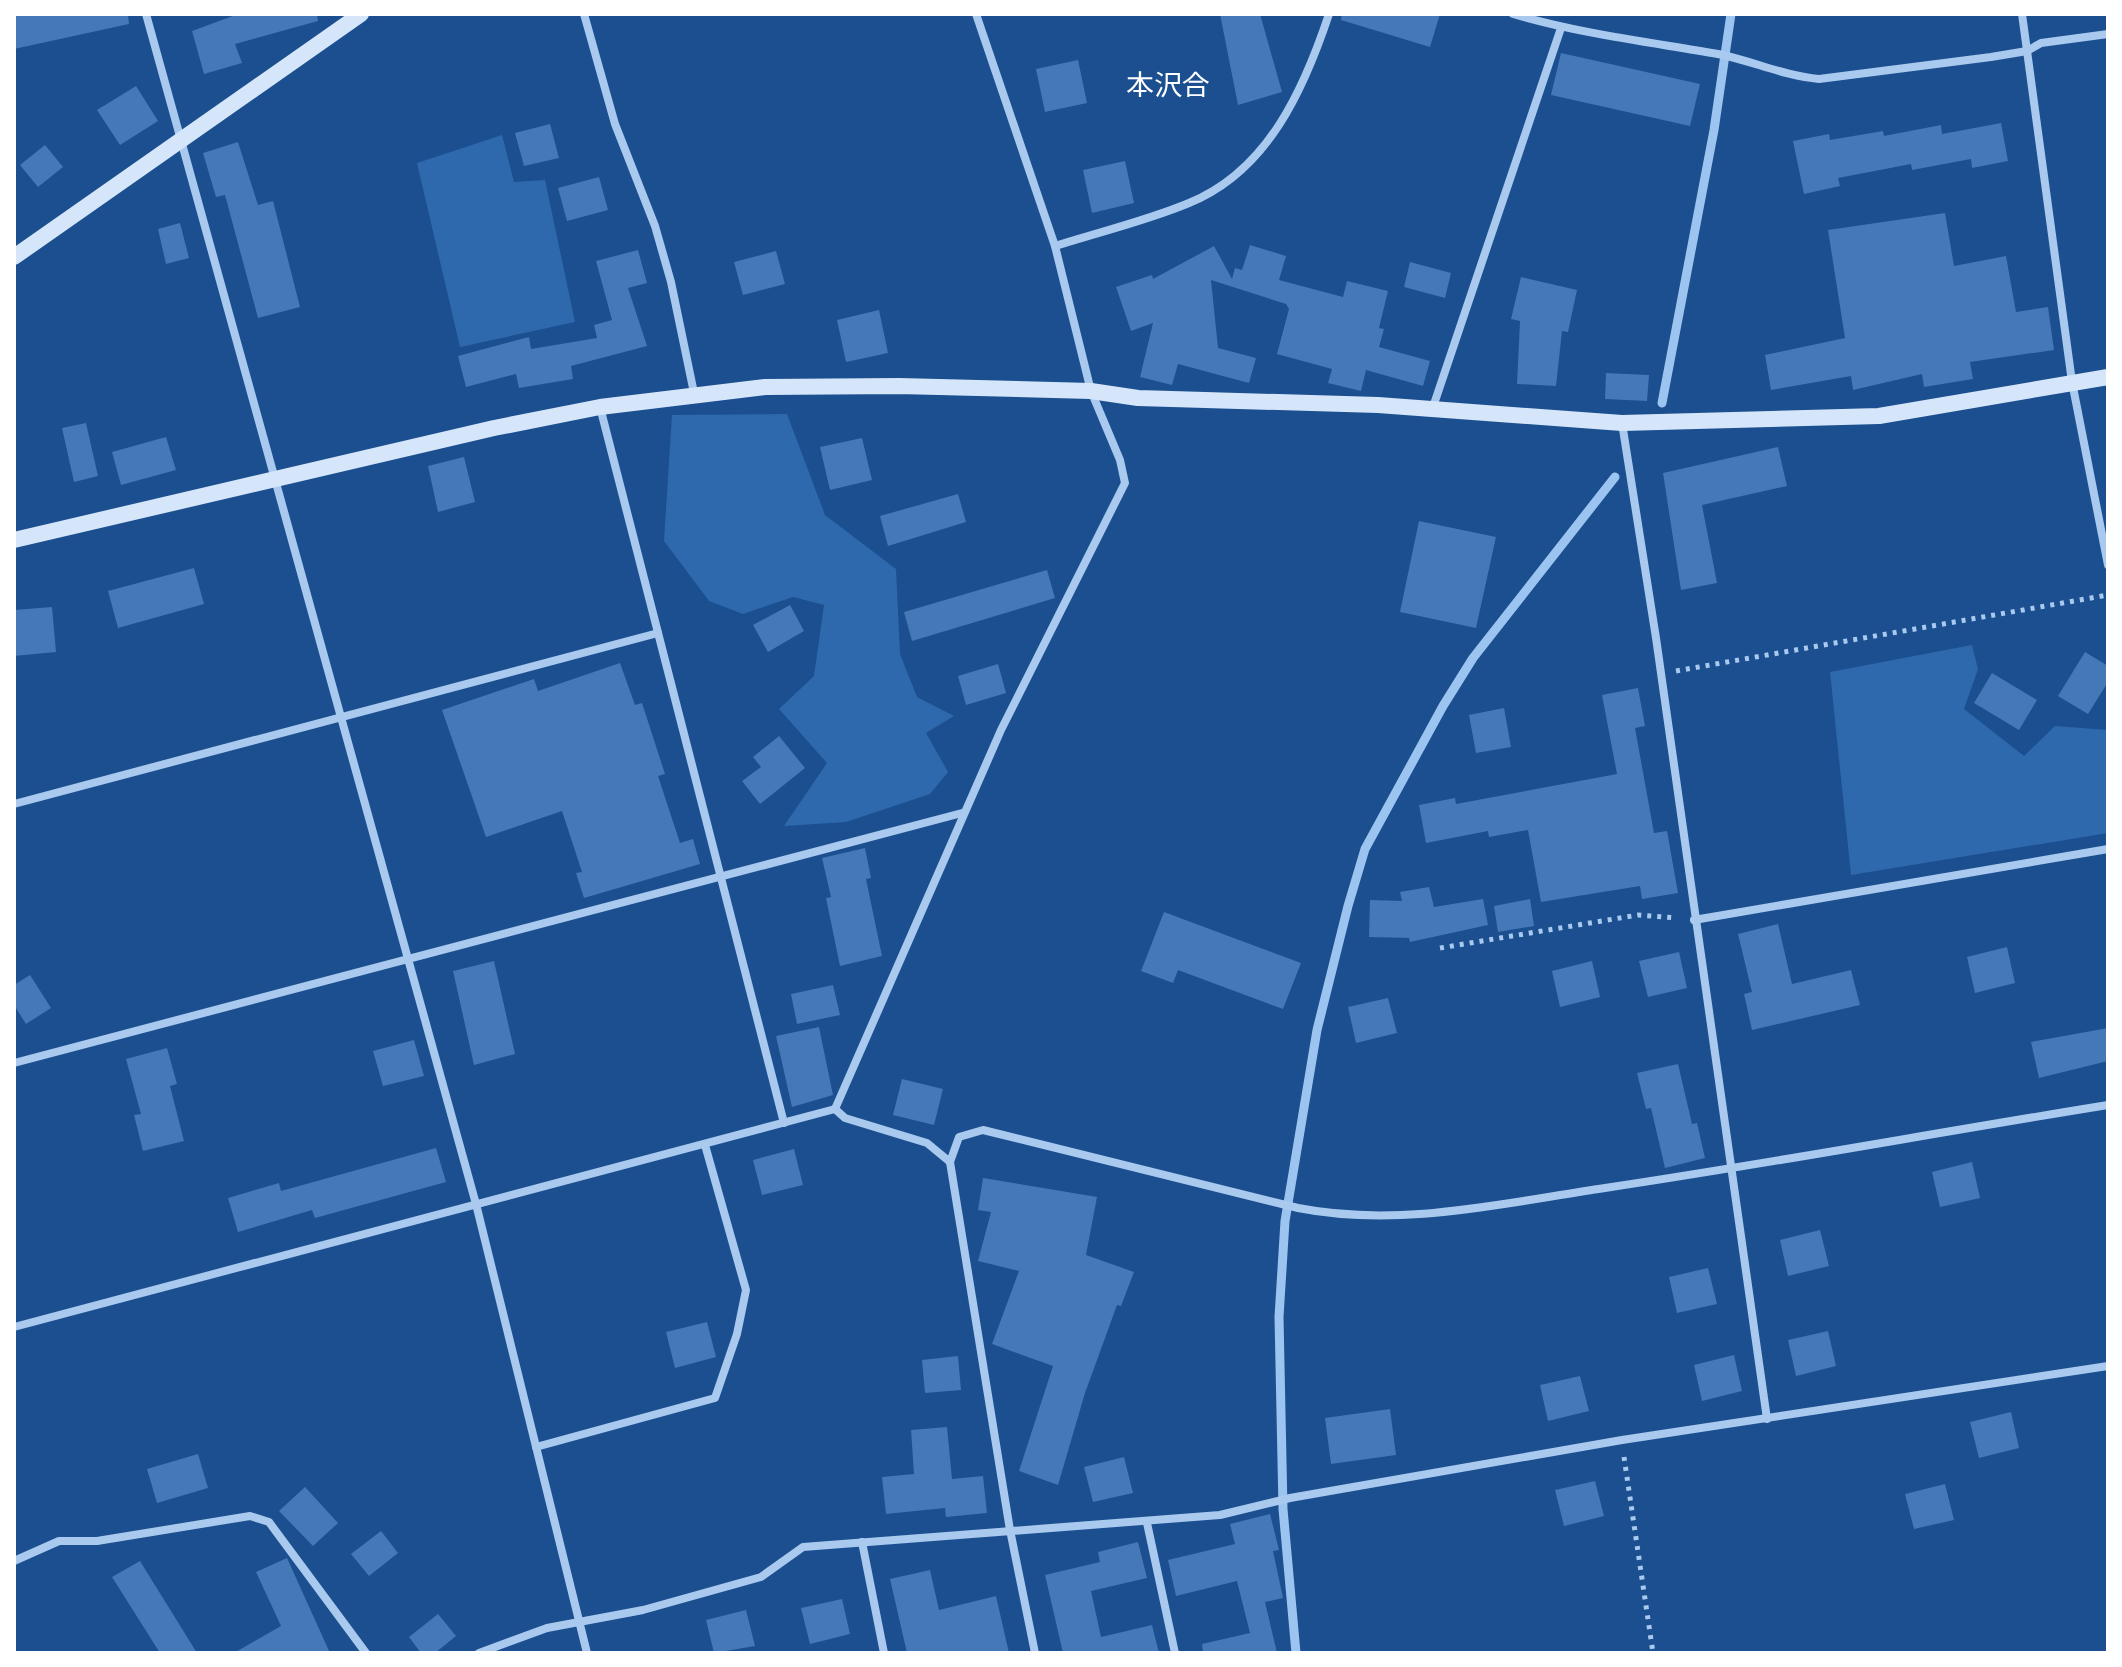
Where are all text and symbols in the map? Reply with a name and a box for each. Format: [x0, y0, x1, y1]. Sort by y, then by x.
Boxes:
district label: 本沢合 [1126, 67, 1210, 104]

